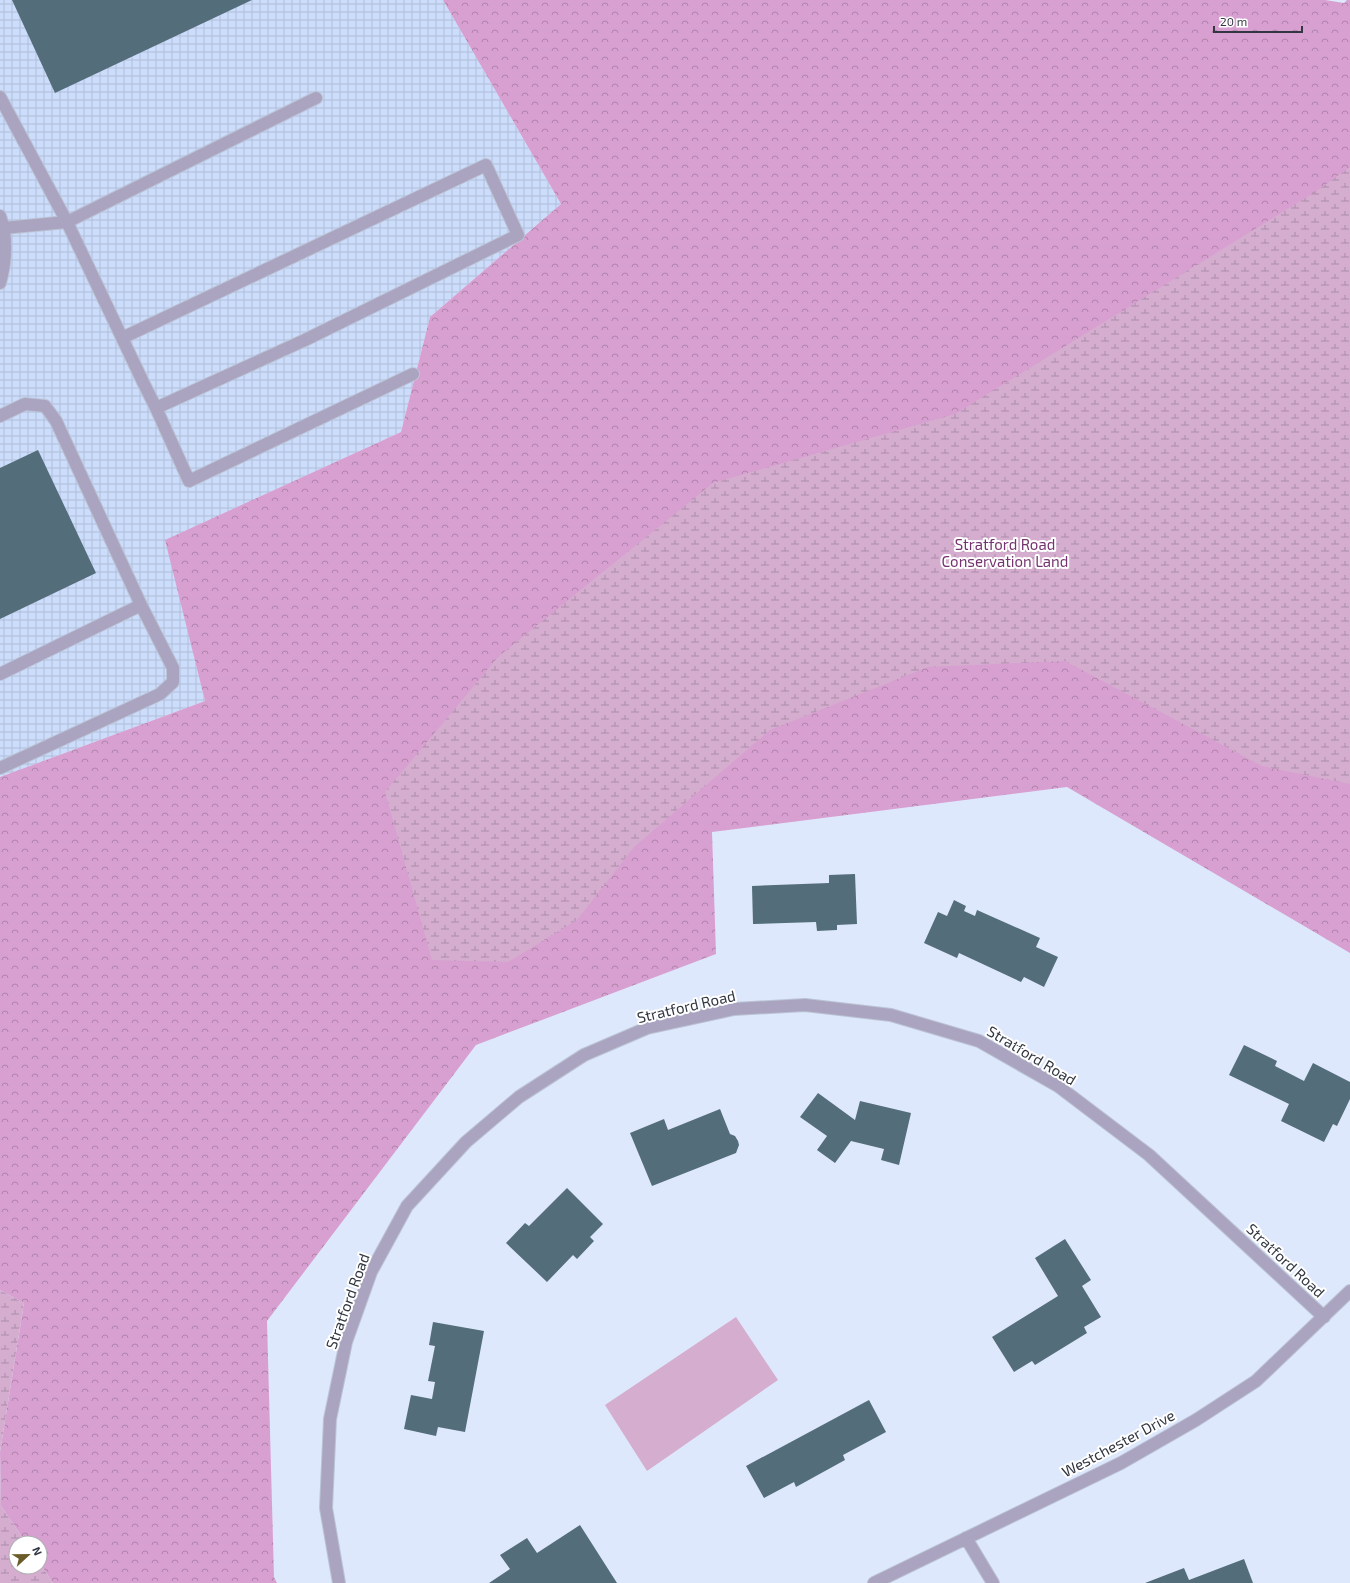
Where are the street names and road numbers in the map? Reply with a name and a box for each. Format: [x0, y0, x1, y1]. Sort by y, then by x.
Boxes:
street label: Stratford Road [635, 986, 737, 1026]
street label: Stratford Road [984, 1021, 1080, 1089]
street label: Stratford Road [1243, 1219, 1329, 1301]
street label: Stratford Road [321, 1251, 373, 1351]
street label: Westchester Drive [1058, 1406, 1178, 1480]

